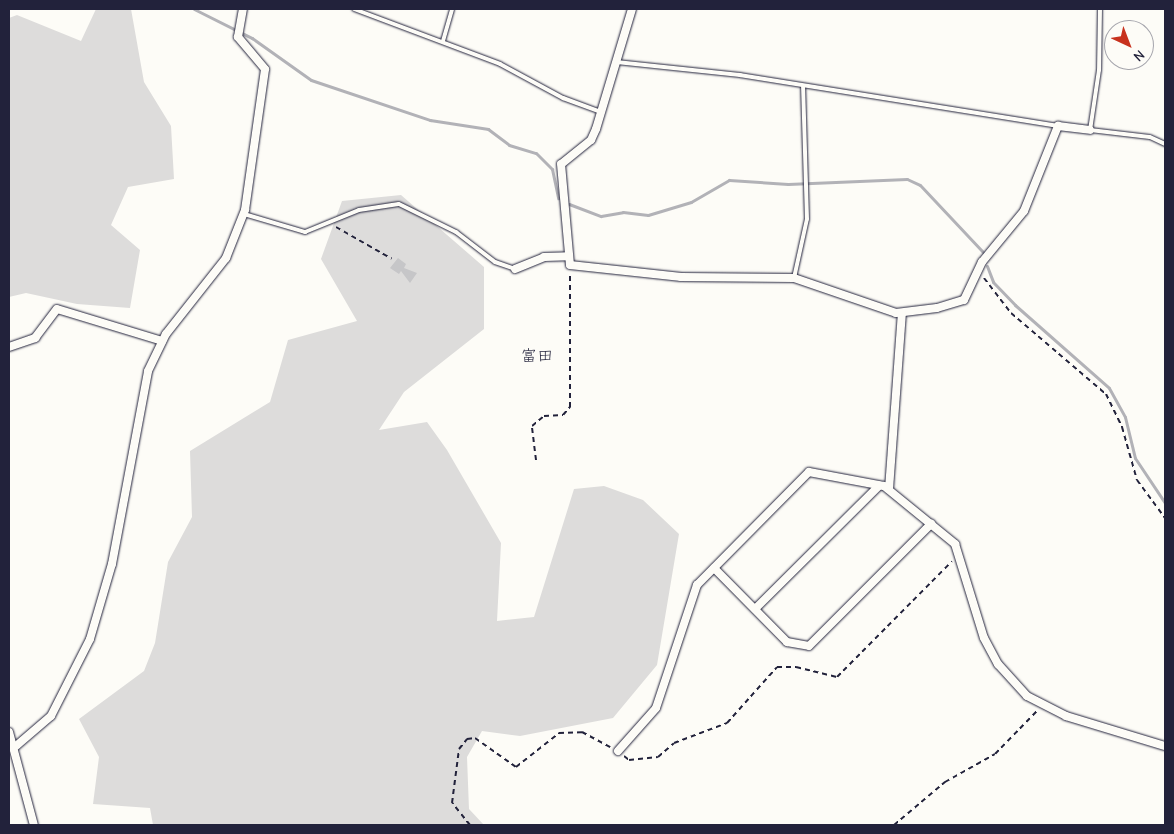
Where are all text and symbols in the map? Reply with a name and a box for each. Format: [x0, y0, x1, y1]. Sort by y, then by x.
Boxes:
north arrow [1104, 20, 1154, 70]
text: N [1130, 46, 1148, 65]
district label: 富田 [521, 346, 553, 366]

